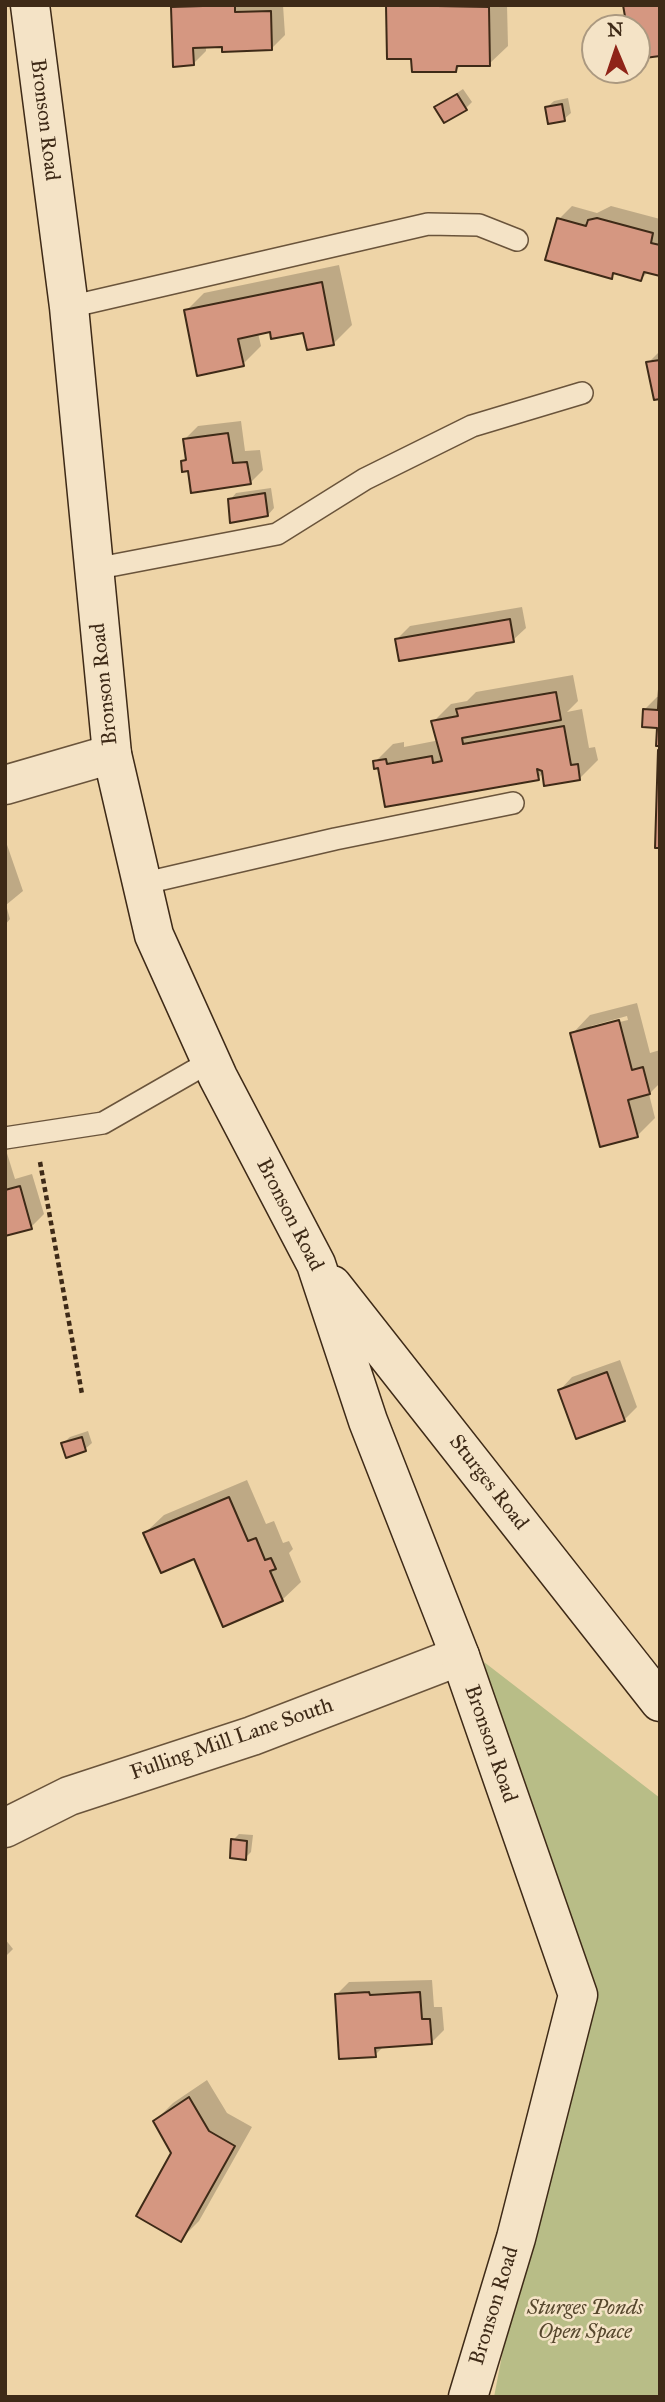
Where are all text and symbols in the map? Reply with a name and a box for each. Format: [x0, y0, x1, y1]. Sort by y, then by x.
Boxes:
north arrow [581, 14, 651, 84]
text: N [607, 18, 624, 41]
street label: Bronson Road [24, 58, 64, 182]
street label: Bronson Road [86, 622, 124, 746]
street label: Bronson Road [250, 1155, 328, 1275]
street label: Sturges Road [443, 1430, 533, 1536]
street label: Bronson Road [458, 1682, 522, 1806]
street label: Fulling Mill Lane South [127, 1693, 337, 1787]
street label: Bronson Road [465, 2244, 525, 2368]
park label: Sturges Ponds Open Space [527, 2296, 643, 2346]

